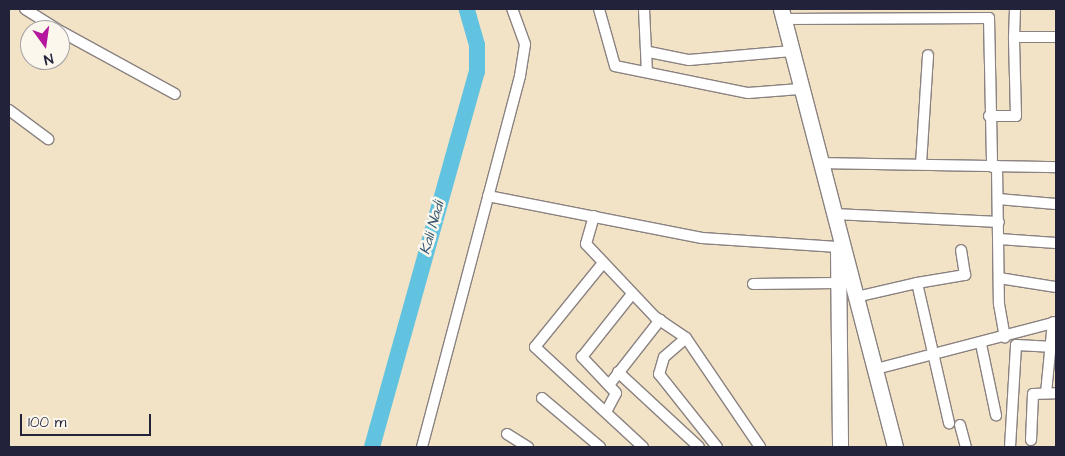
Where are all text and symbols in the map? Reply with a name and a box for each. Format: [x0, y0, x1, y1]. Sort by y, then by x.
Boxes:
north arrow [20, 20, 70, 70]
text: N [42, 48, 55, 69]
water label: Kali Nadi [416, 199, 448, 257]
scale bar [22, 404, 154, 436]
text: 100 m [28, 412, 67, 433]

